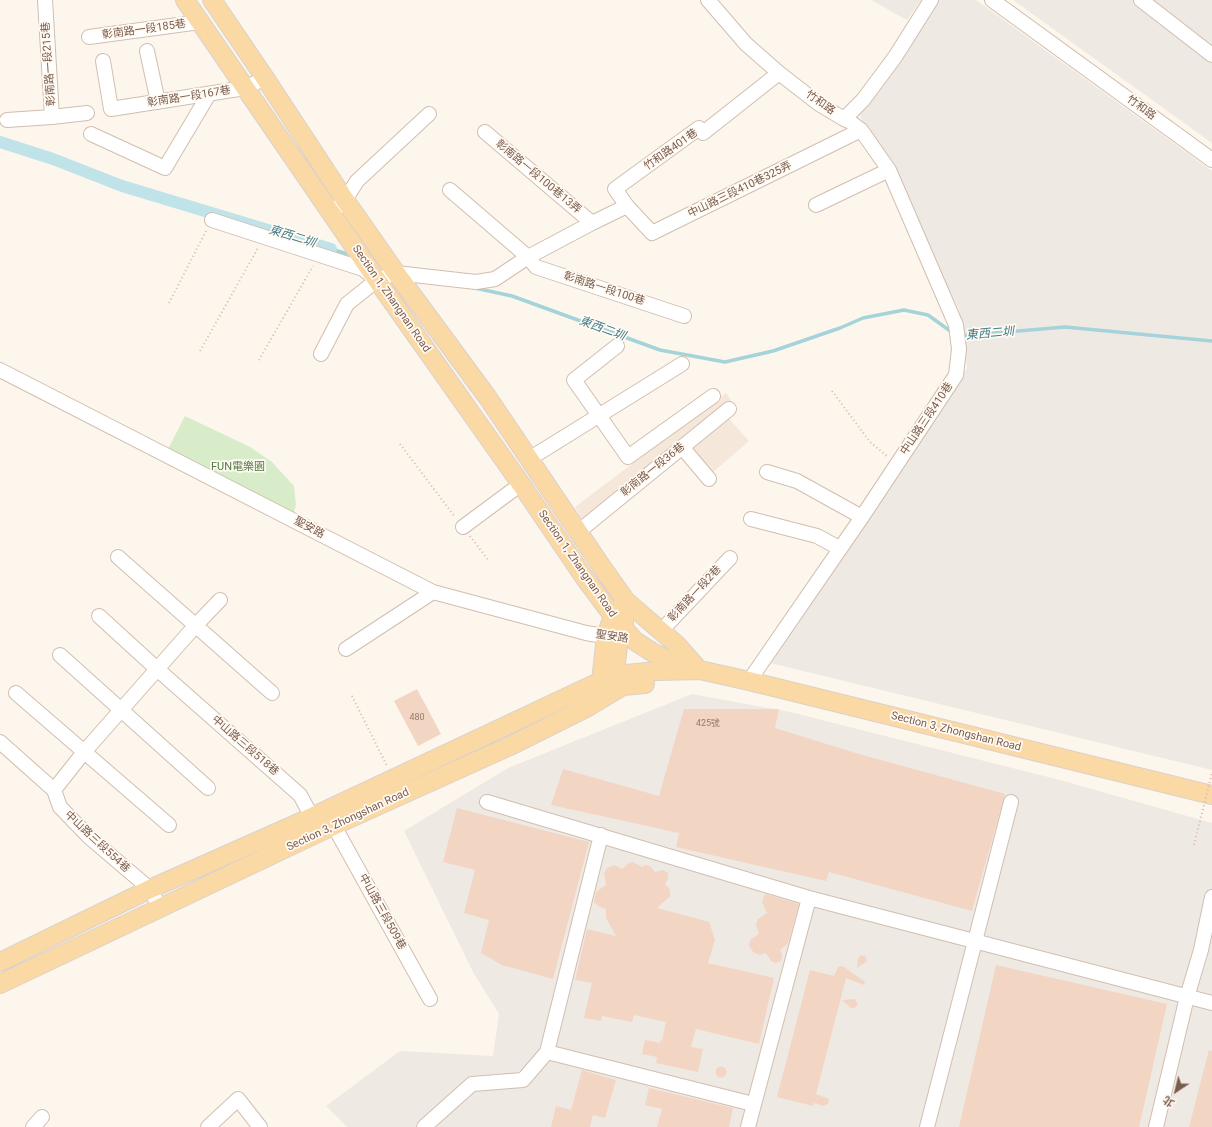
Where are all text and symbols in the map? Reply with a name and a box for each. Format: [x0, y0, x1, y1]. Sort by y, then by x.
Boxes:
street label: 彰南路一段185巷 [101, 18, 187, 42]
street label: 彰南路一段215巷 [39, 21, 59, 107]
street label: 彰南路一段167巷 [146, 84, 232, 110]
street label: 竹和路 [803, 88, 837, 118]
street label: 竹和路 [1124, 93, 1158, 123]
street label: 竹和路401巷 [642, 127, 700, 173]
street label: 彰南路一段100巷13弄 [492, 137, 584, 217]
street label: 中山路三段410巷325弄 [686, 159, 794, 221]
water label: 東西二圳 [267, 223, 317, 251]
street label: Section 1, Zhangnan Road [349, 243, 433, 355]
street label: 彰南路一段100巷 [562, 270, 646, 308]
water label: 東西二圳 [577, 314, 627, 344]
water label: 東西二圳 [965, 325, 1015, 343]
street label: 中山路三段410巷 [898, 380, 956, 458]
street label: 彰南路一段36巷 [618, 440, 688, 500]
park label: FUN電樂園 [211, 460, 265, 474]
street label: Section 1, Zhangnan Road [535, 508, 619, 620]
street label: 聖安路 [291, 514, 327, 542]
street label: 彰南路一段2巷 [666, 563, 724, 625]
street label: 聖安路 [595, 628, 629, 646]
street label: Section 3, Zhongshan Road [890, 709, 1022, 755]
street label: 中山路三段518巷 [209, 713, 281, 779]
house number: 480 [409, 713, 425, 723]
house number: 425號 [696, 719, 720, 729]
street label: Section 3, Zhongshan Road [285, 786, 411, 854]
street label: 中山路三段554巷 [62, 808, 132, 876]
street label: 中山路三段509巷 [356, 872, 408, 952]
north arrow [1156, 1071, 1196, 1111]
text: 北 [1161, 1093, 1177, 1110]

